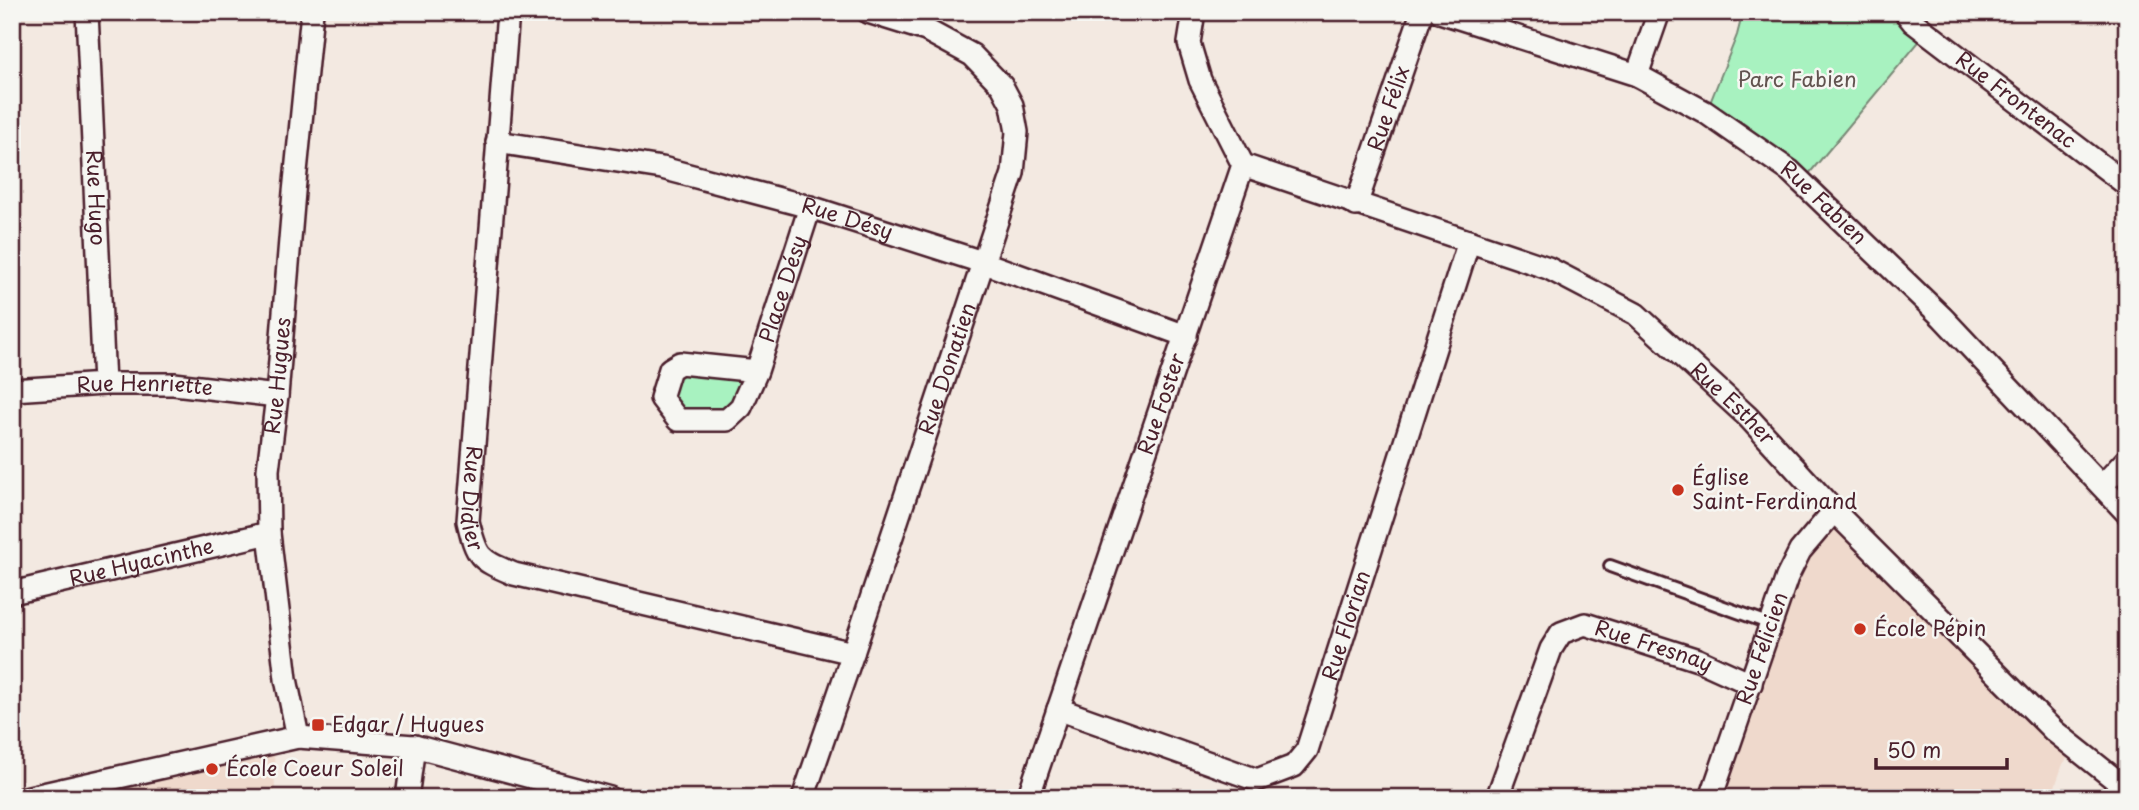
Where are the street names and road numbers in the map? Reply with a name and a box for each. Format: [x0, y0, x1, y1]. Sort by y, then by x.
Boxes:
street label: Rue Frontenac [1950, 42, 2084, 155]
street label: Rue Félix [1358, 61, 1417, 155]
street label: Rue Hugo [79, 149, 116, 246]
street label: Rue Fabien [1775, 151, 1875, 251]
street label: Rue Désy [798, 187, 898, 247]
street label: Place Désy [749, 231, 814, 346]
street label: Rue Donatien [909, 298, 983, 438]
street label: Rue Hugues [254, 316, 298, 436]
street label: Rue Foster [1128, 348, 1192, 458]
street label: Rue Esther [1684, 354, 1784, 451]
street label: Rue Henriette [75, 366, 215, 402]
street label: Rue Didier [454, 445, 494, 556]
street label: Rue Hyacinthe [66, 528, 217, 593]
street label: Rue Florian [1312, 566, 1377, 684]
street label: Rue Félicien [1726, 587, 1795, 709]
street label: Rue Fresnay [1591, 610, 1719, 679]

